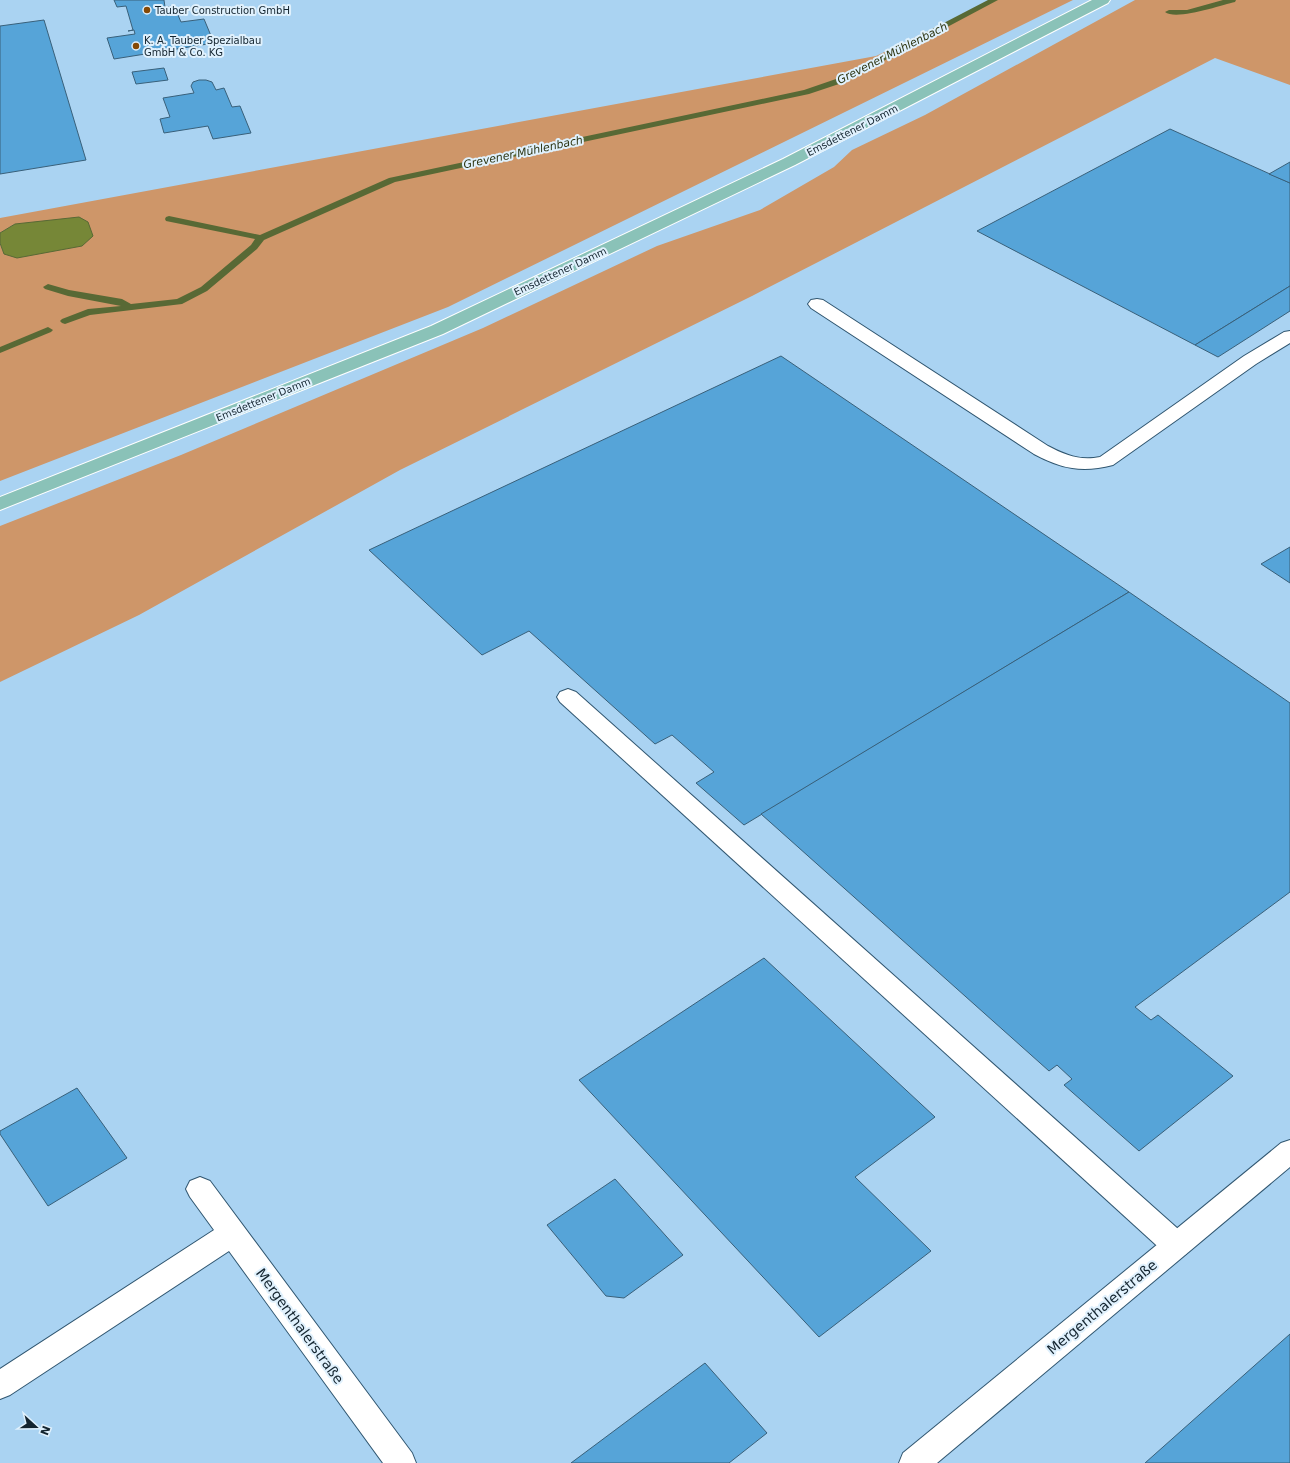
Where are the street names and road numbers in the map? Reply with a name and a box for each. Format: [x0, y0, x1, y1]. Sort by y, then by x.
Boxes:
street label: Emsdettener Damm [805, 103, 900, 158]
street label: Emsdettener Damm [512, 245, 608, 298]
street label: Emsdettener Damm [214, 375, 312, 423]
street label: Mergenthalerstraße [1044, 1256, 1160, 1358]
street label: Mergenthalerstraße [253, 1265, 347, 1387]

